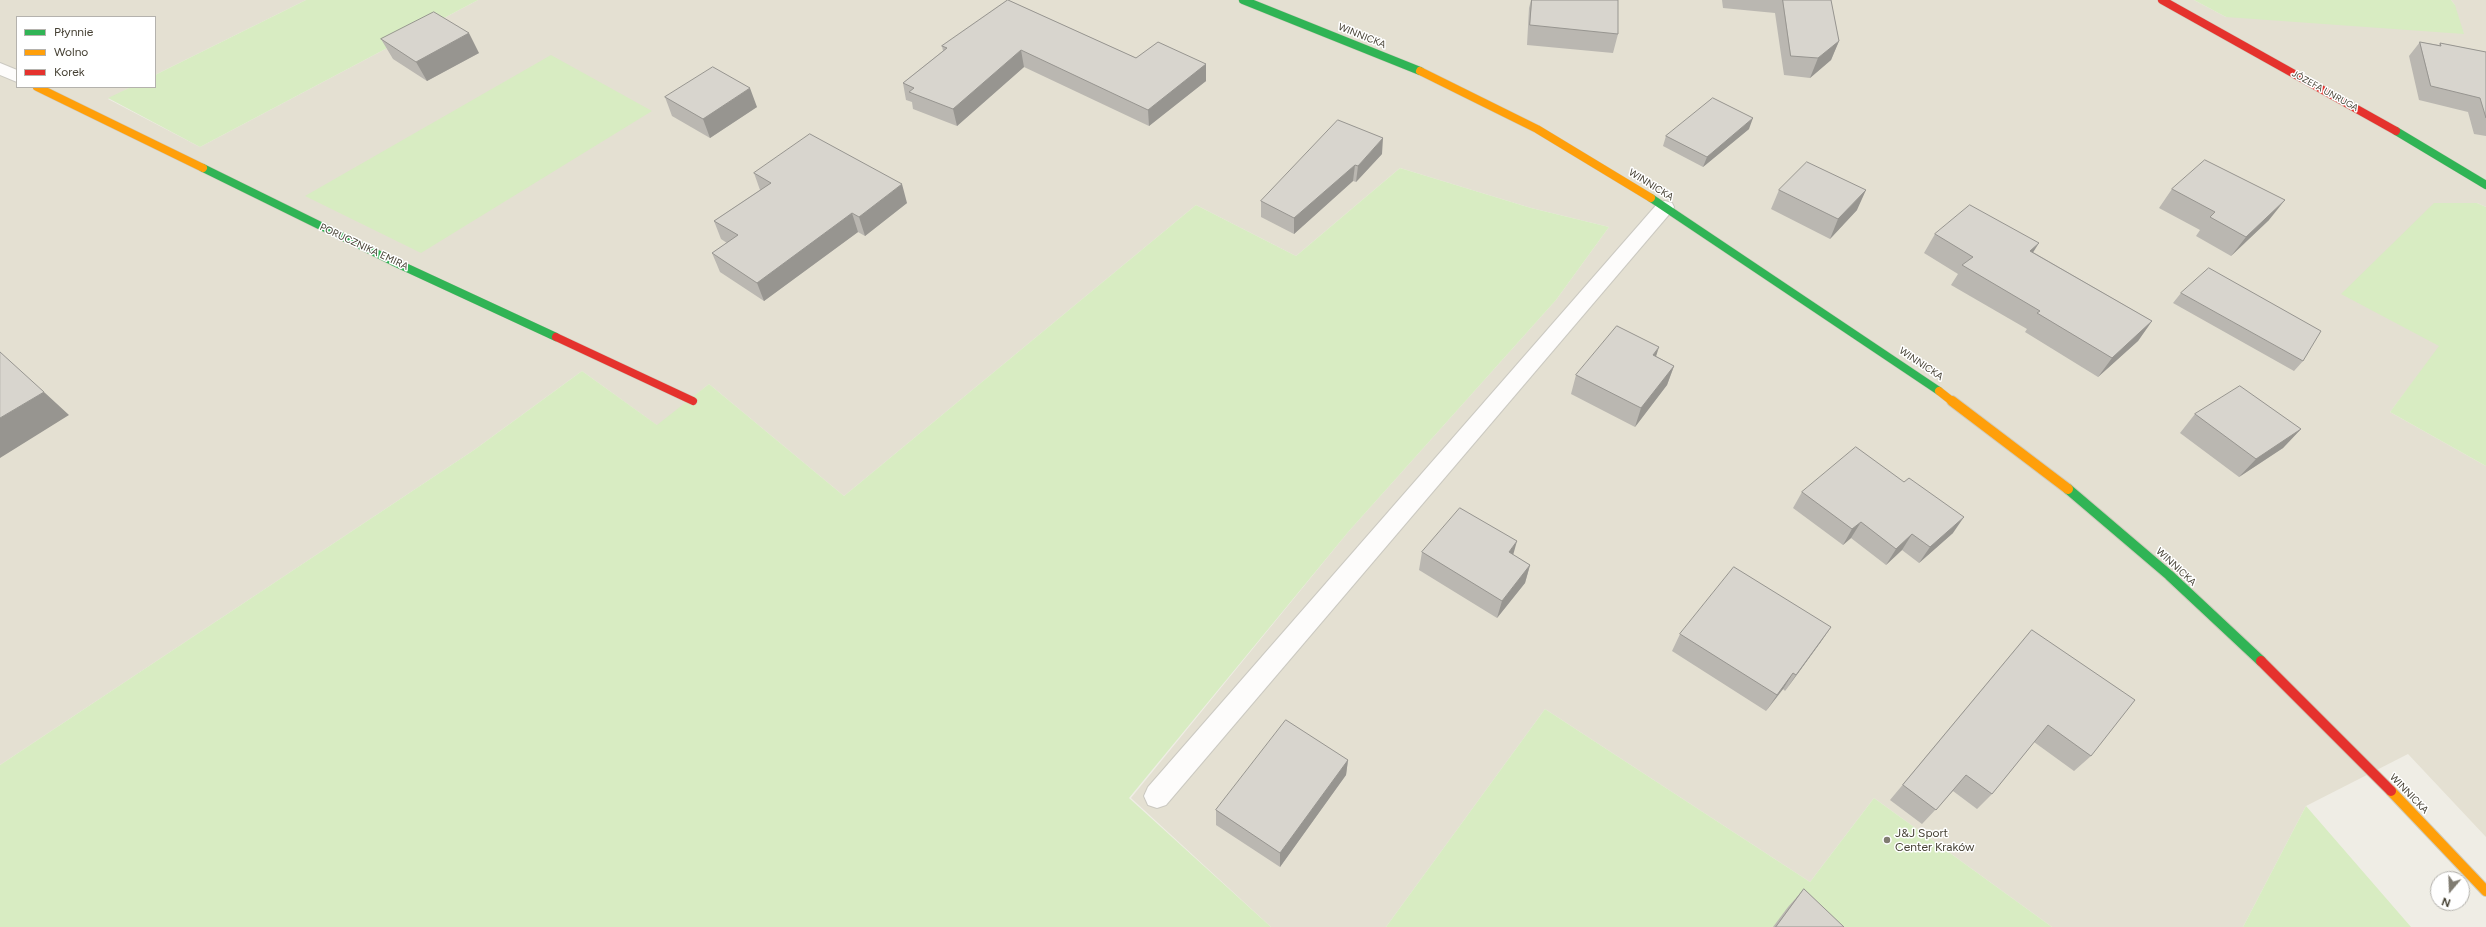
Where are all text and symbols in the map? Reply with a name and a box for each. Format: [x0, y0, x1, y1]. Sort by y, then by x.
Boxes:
legend [16, 16, 156, 88]
street label: WINNICKA [1336, 21, 1388, 51]
text: Płynnie [54, 25, 93, 39]
text: Wolno [54, 45, 88, 59]
text: Korek [54, 65, 85, 79]
street label: JÓZEFA UNRUGA [2290, 68, 2360, 114]
street label: WINNICKA [1626, 167, 1676, 203]
street label: PORUCZNIKA EMIRA [318, 221, 410, 273]
street label: WINNICKA [1897, 345, 1945, 383]
street label: WINNICKA [2153, 545, 2199, 589]
street label: WINNICKA [2387, 772, 2431, 816]
place label: J&J Sport Center Kraków [1895, 826, 1974, 854]
marker: J&J Sport Center Kraków [1882, 835, 1892, 845]
north arrow [2430, 871, 2470, 911]
text: N [2440, 894, 2452, 909]

